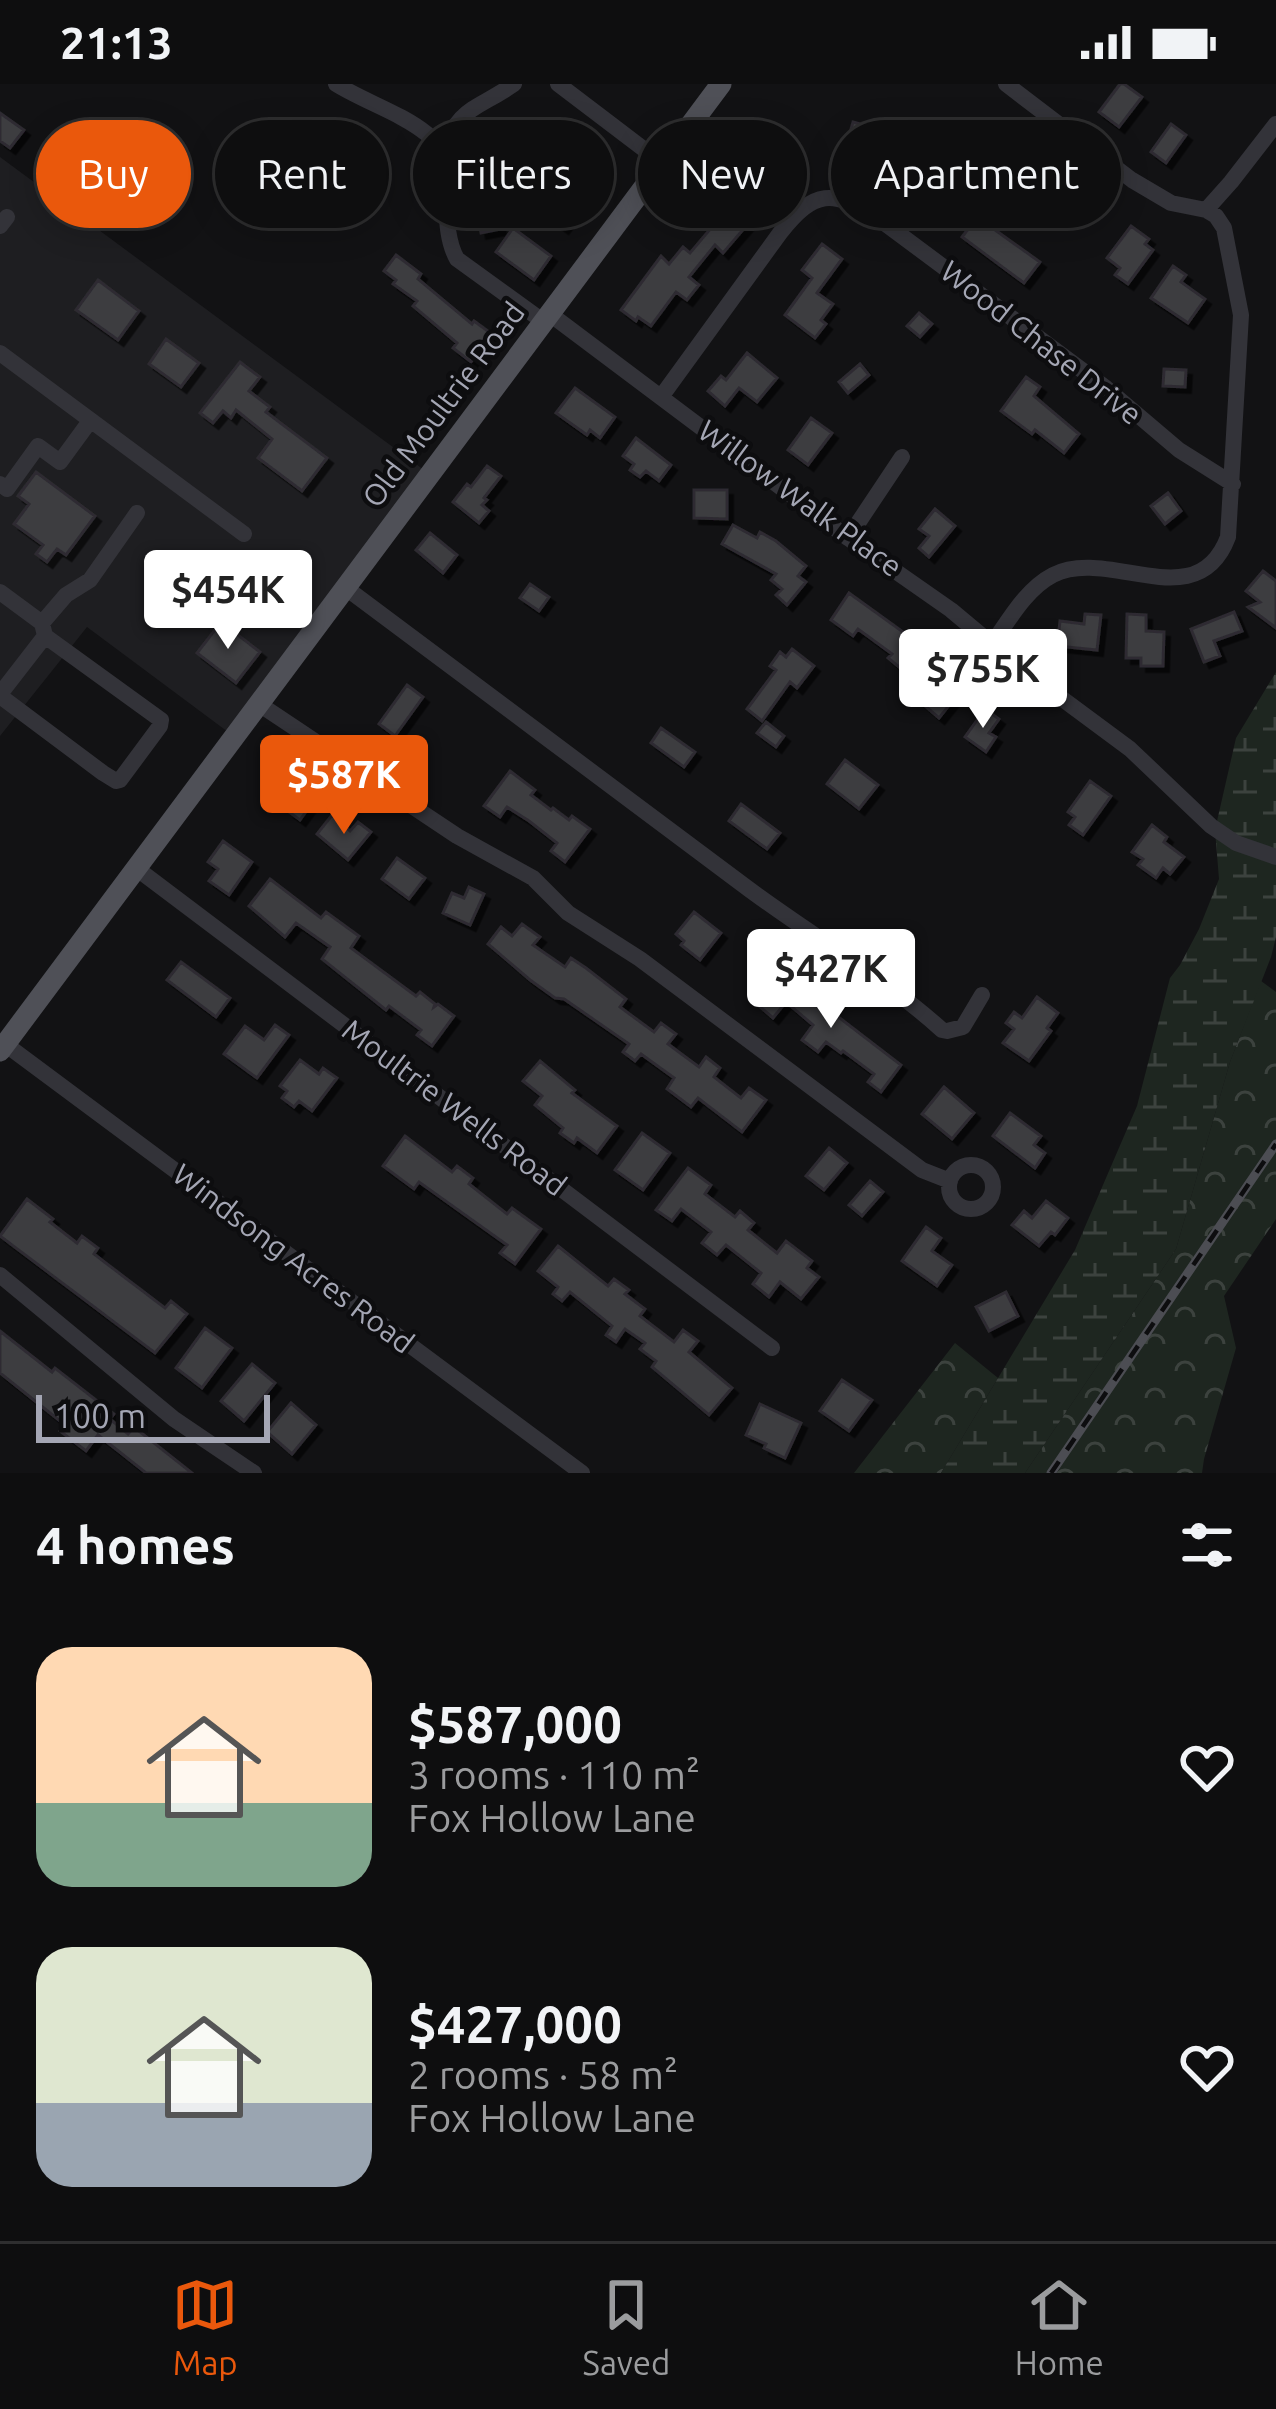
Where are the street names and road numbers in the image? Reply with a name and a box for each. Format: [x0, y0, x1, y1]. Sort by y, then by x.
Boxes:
street label: Wood Chase Drive [935, 253, 1149, 431]
street label: Old Moultrie Road [355, 295, 531, 513]
street label: Willow Walk Place [692, 413, 909, 583]
street label: Moultrie Wells Road [336, 1012, 573, 1202]
street label: Windsong Acres Road [167, 1157, 421, 1360]

